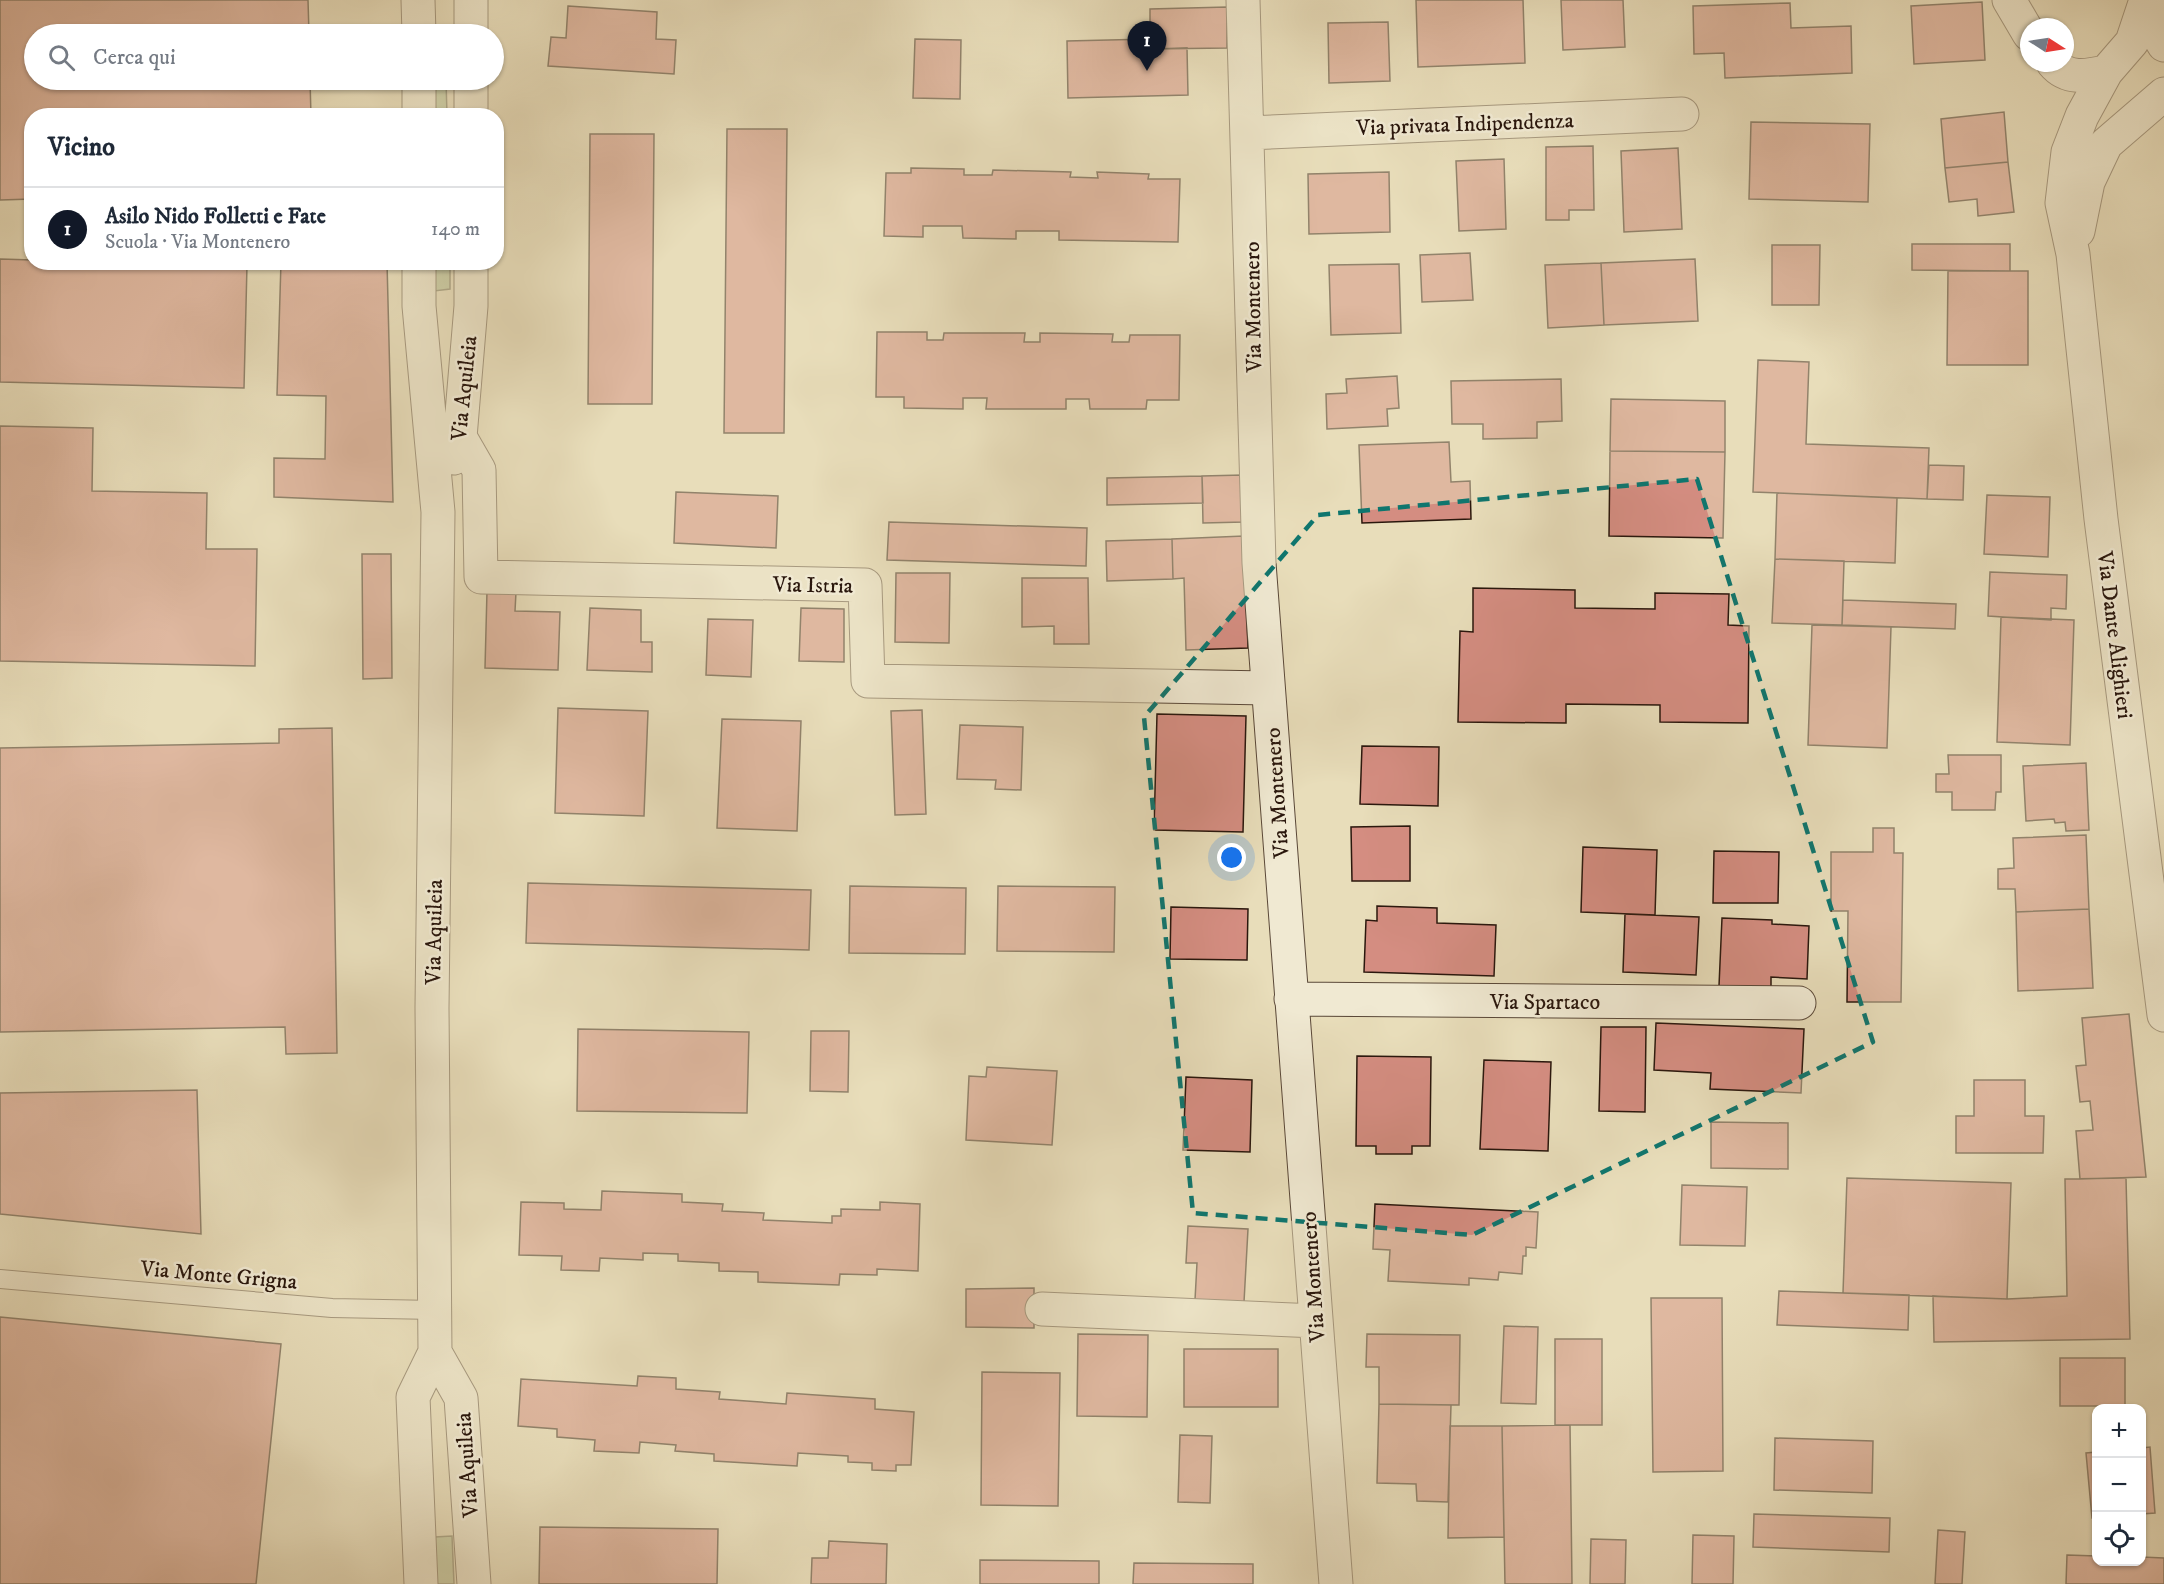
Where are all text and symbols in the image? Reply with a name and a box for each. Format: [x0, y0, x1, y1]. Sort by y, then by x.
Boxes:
north arrow [2020, 18, 2074, 72]
pin: 1 [1128, 22, 1166, 71]
search box [24, 24, 504, 90]
icon: search [45, 41, 78, 74]
text: Cerca qui [93, 44, 176, 71]
street label: Via privata Indipendenza [1355, 107, 1575, 142]
text: Vicino [48, 131, 115, 164]
text: Asilo Nido Folletti e Fate [105, 203, 326, 230]
text: 1 [64, 217, 71, 242]
text: 140 m [431, 217, 480, 242]
text: Scuola · Via Montenero [105, 230, 290, 255]
street label: Via Montenero [1239, 241, 1268, 374]
street label: Via Aquileia [445, 334, 483, 443]
street label: Via Dante Alighieri [2091, 549, 2138, 721]
street label: Via Istria [772, 571, 854, 600]
street label: Via Montenero [1259, 727, 1296, 860]
your location [1217, 843, 1246, 872]
street label: Via Aquileia [420, 878, 449, 986]
street label: Via Spartaco [1489, 989, 1600, 1016]
street label: Via Montenero [1295, 1211, 1332, 1344]
street label: Via Monte Grigna [138, 1255, 299, 1296]
map controls [2092, 1404, 2146, 1566]
button: + [2092, 1404, 2146, 1458]
street label: Via Aquileia [450, 1411, 485, 1519]
button: − [2092, 1458, 2146, 1512]
button: locate [2092, 1512, 2146, 1566]

